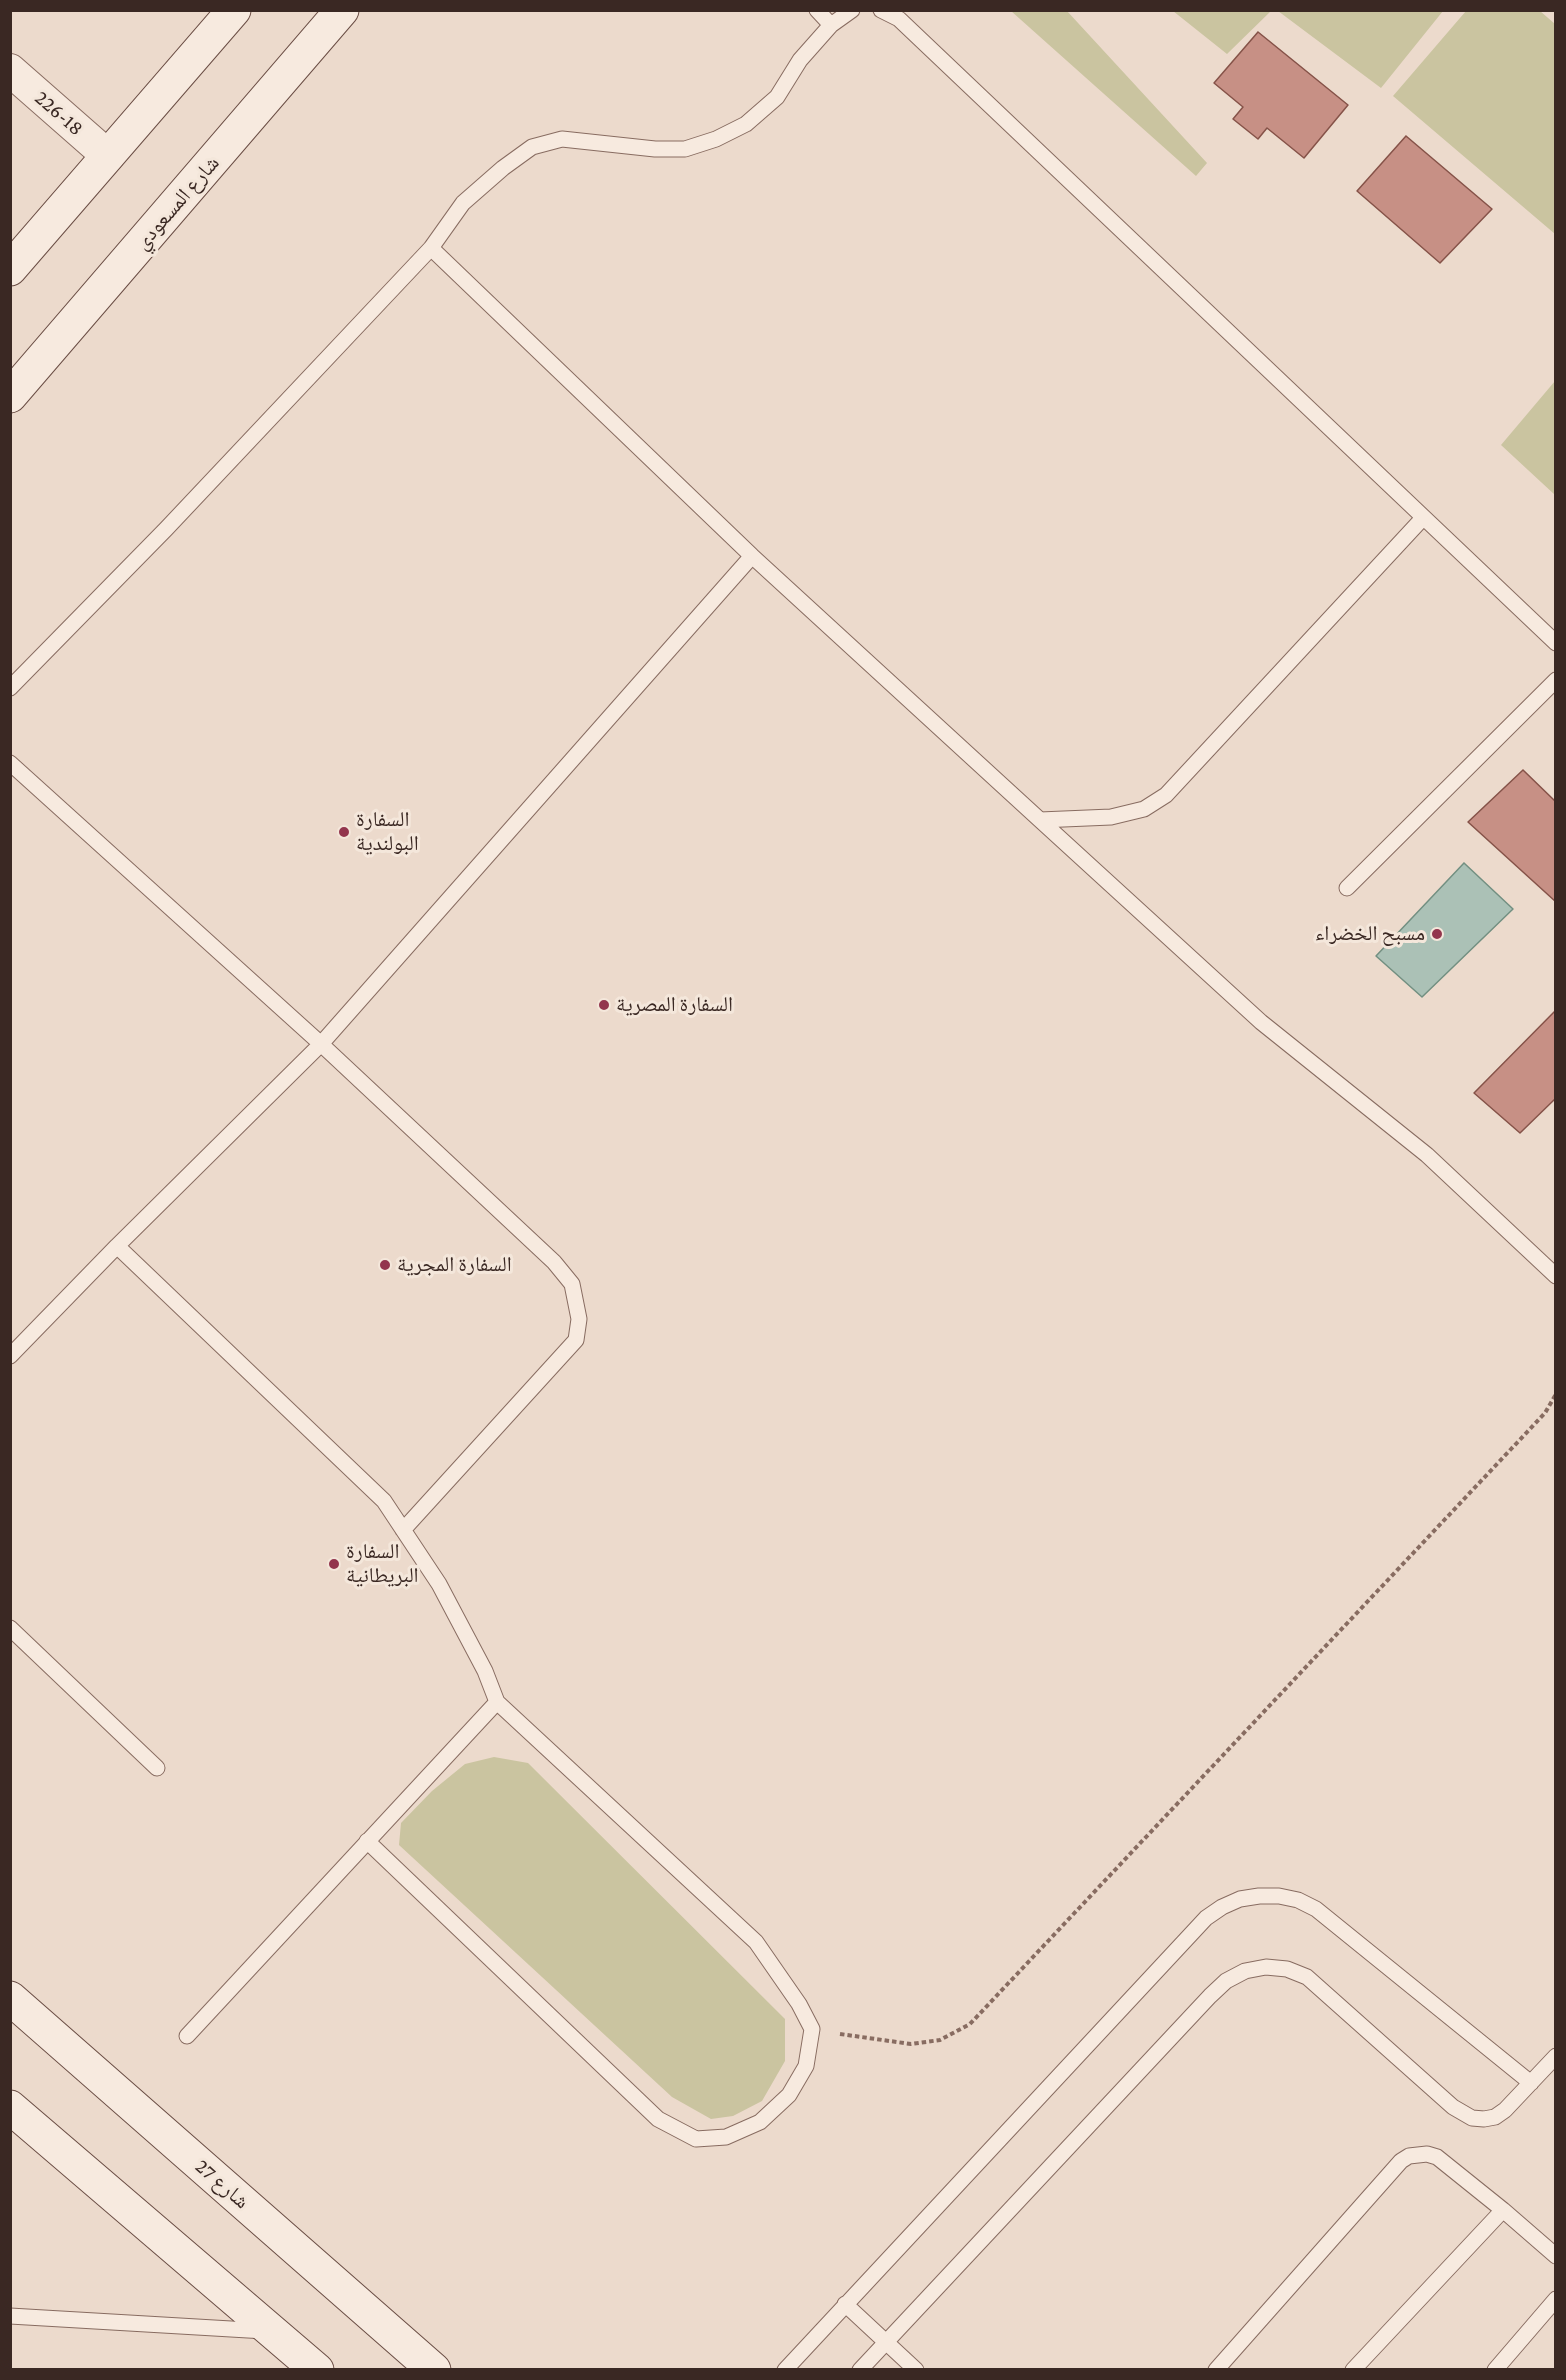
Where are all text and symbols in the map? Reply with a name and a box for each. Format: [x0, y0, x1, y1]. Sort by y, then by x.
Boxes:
street label: 226-18 [30, 85, 88, 141]
street label: شارع المسعودي [129, 151, 225, 255]
place label: السفارة البولندية [356, 807, 419, 857]
marker: السفارة البولندية [337, 825, 351, 839]
place label: مسبح الخضراء [1315, 921, 1425, 947]
marker: مسبح الخضراء [1430, 927, 1444, 941]
place label: السفارة المصرية [616, 992, 733, 1018]
marker: السفارة المصرية [597, 998, 611, 1012]
place label: السفارة المجرية [397, 1252, 512, 1278]
marker: السفارة المجرية [378, 1258, 392, 1272]
place label: السفارة البريطانية [346, 1539, 419, 1589]
marker: السفارة البريطانية [327, 1557, 341, 1571]
street label: شارع 27 [190, 2154, 254, 2214]

